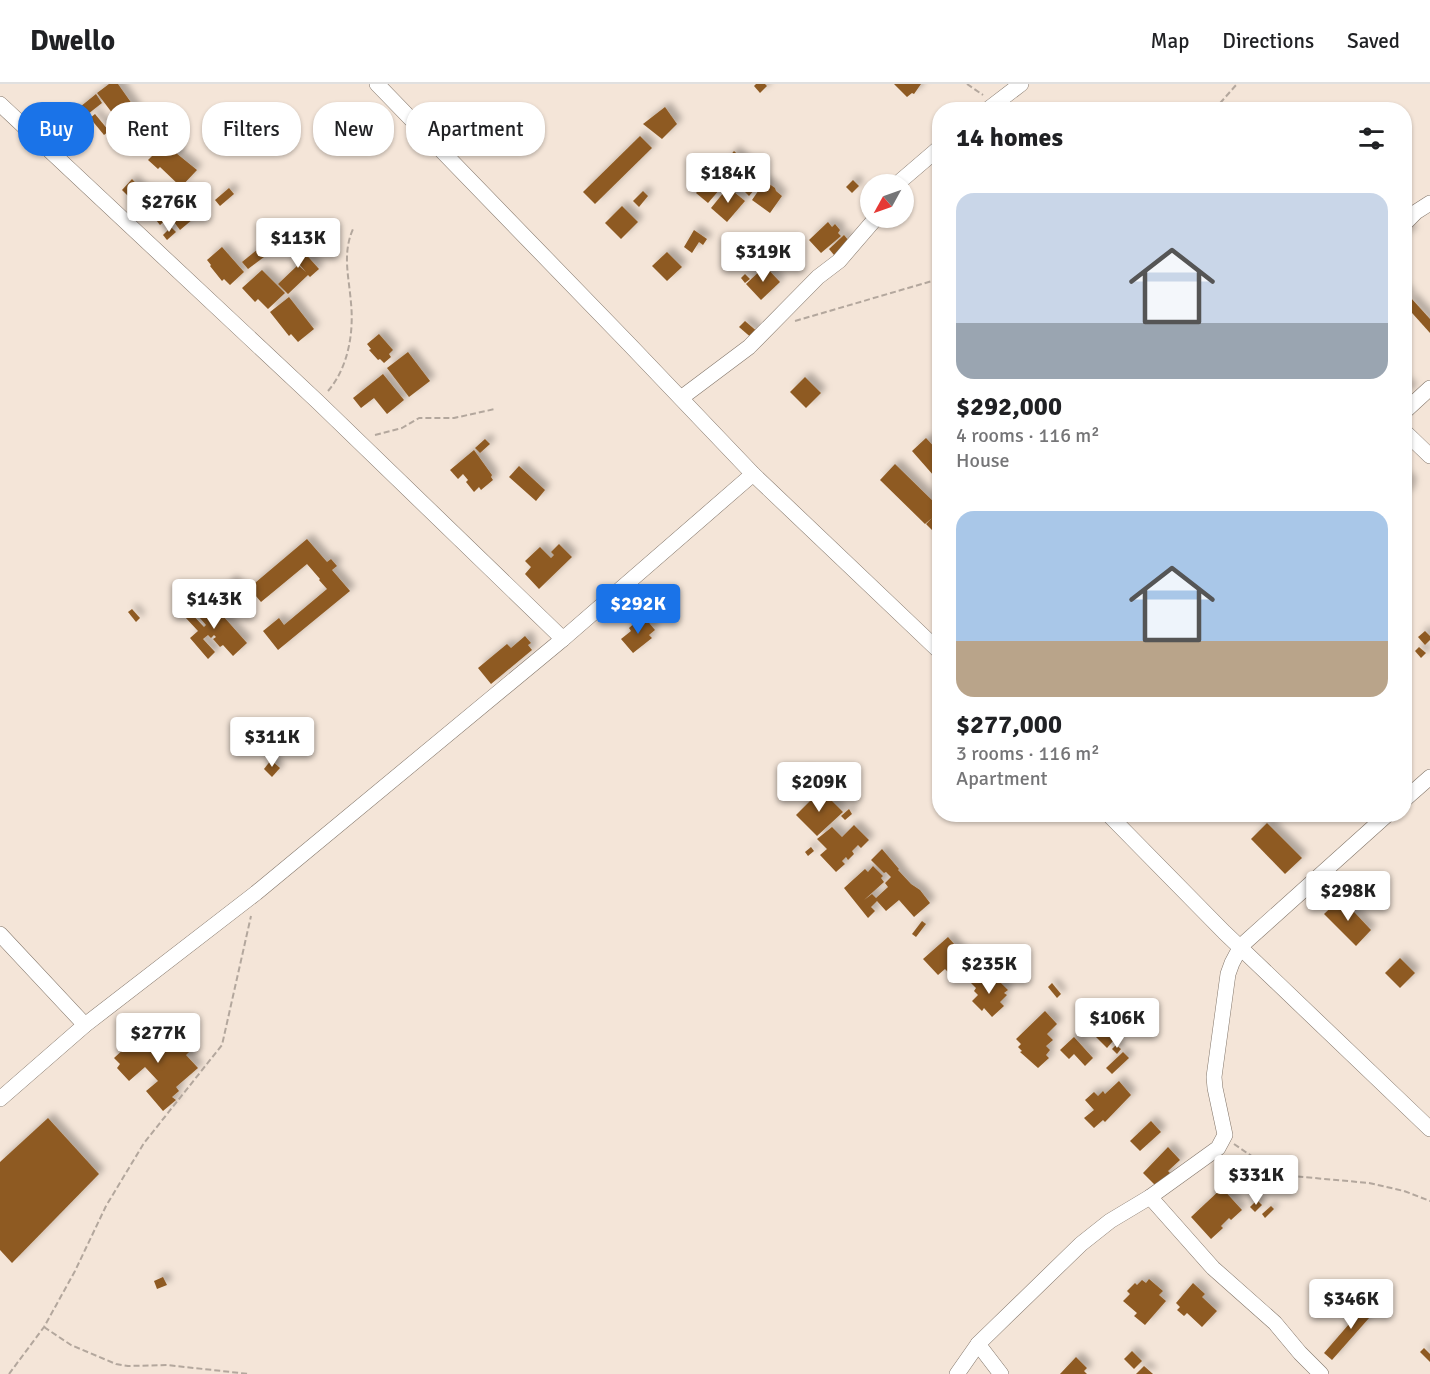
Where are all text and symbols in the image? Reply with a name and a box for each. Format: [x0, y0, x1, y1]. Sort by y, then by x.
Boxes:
text: Dwello [30, 24, 115, 58]
text: Map [1151, 28, 1189, 54]
text: Directions [1222, 28, 1314, 54]
text: Saved [1347, 28, 1400, 54]
chip: Buy [18, 102, 94, 156]
chip: Rent [106, 102, 190, 156]
chip: Filters [202, 102, 301, 156]
chip: New [313, 102, 394, 156]
chip: Apartment [406, 102, 545, 156]
text: 14 homes [956, 122, 1063, 154]
icon: filters [1355, 122, 1388, 155]
pin: $184K [686, 153, 770, 204]
text: $184K [700, 160, 756, 185]
north arrow [860, 174, 914, 228]
map controls [860, 174, 914, 228]
pin: $276K [127, 182, 211, 233]
text: $276K [141, 189, 197, 214]
pin: $113K [256, 218, 340, 269]
text: $113K [270, 225, 326, 250]
pin: $319K [721, 232, 805, 283]
icon: home [1118, 232, 1226, 340]
text: $319K [735, 239, 791, 264]
text: $292,000 [956, 391, 1062, 423]
text: 4 rooms · 116 m² [956, 423, 1100, 448]
text: House [956, 448, 1010, 473]
icon: home [1118, 550, 1226, 658]
pin: $143K [172, 579, 256, 630]
pin: $292K [596, 584, 680, 635]
text: $143K [186, 586, 242, 611]
text: $292K [610, 591, 666, 616]
text: $277,000 [956, 709, 1062, 741]
pin: $311K [230, 717, 314, 768]
text: $311K [244, 724, 300, 749]
text: 3 rooms · 116 m² [956, 741, 1100, 766]
pin: $209K [777, 762, 861, 813]
text: Apartment [956, 766, 1048, 791]
text: $209K [791, 769, 847, 794]
pin: $298K [1306, 871, 1390, 922]
text: $298K [1320, 878, 1376, 903]
pin: $235K [947, 944, 1031, 995]
text: $235K [961, 951, 1017, 976]
pin: $106K [1075, 998, 1159, 1049]
text: $106K [1089, 1005, 1145, 1030]
pin: $277K [116, 1013, 200, 1064]
text: $277K [130, 1020, 186, 1045]
pin: $331K [1214, 1155, 1298, 1206]
text: $331K [1228, 1162, 1284, 1187]
pin: $346K [1309, 1279, 1393, 1330]
text: $346K [1323, 1286, 1379, 1311]

